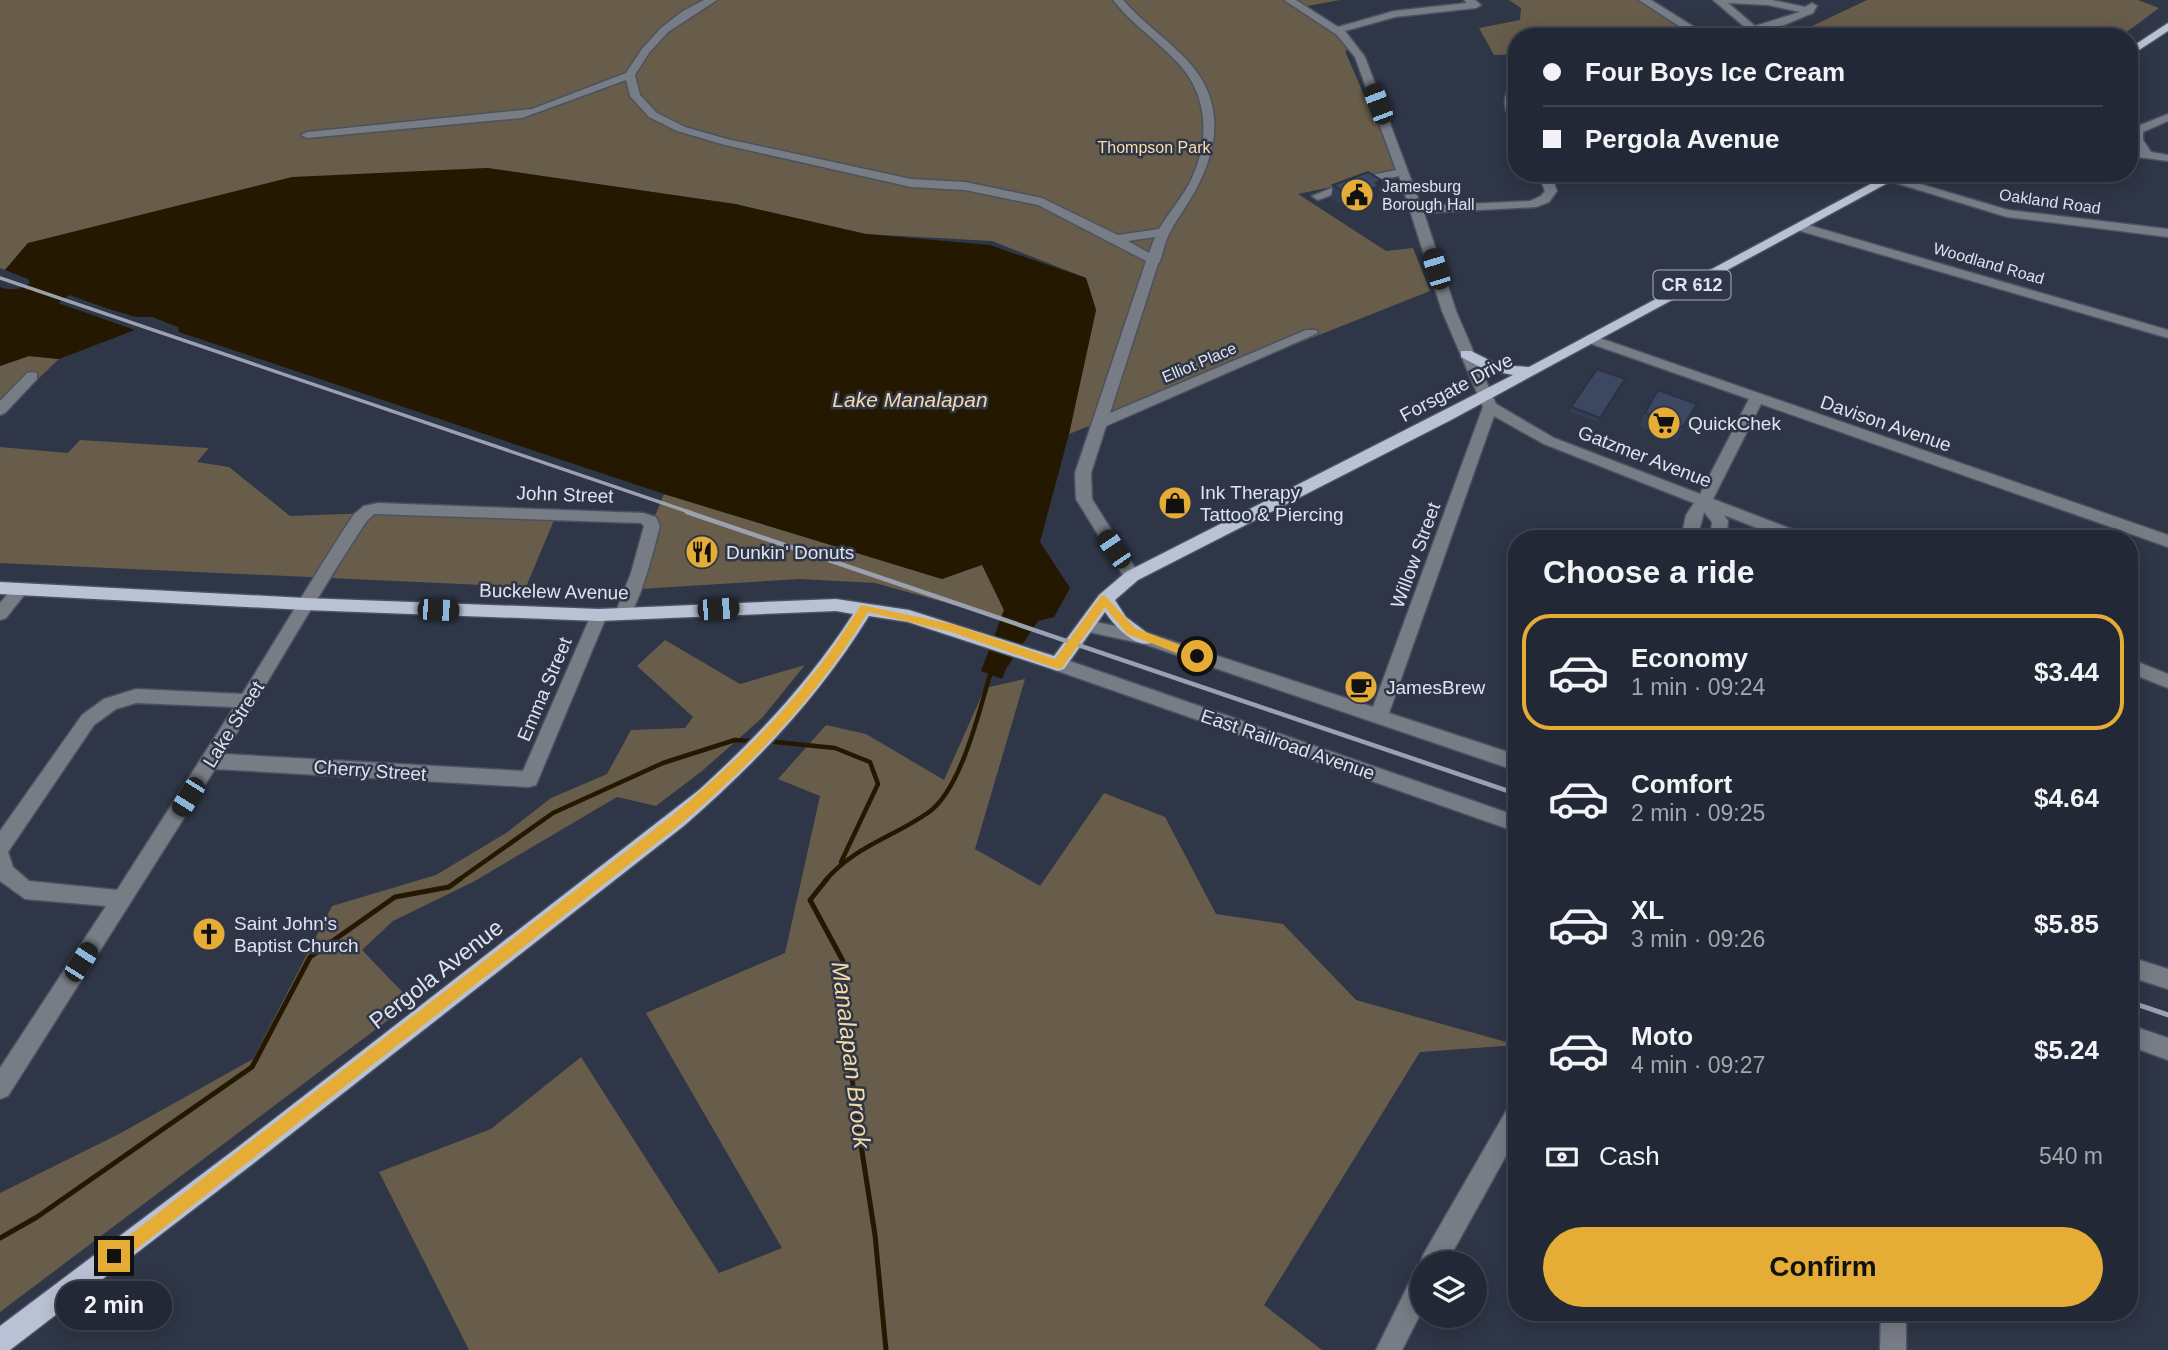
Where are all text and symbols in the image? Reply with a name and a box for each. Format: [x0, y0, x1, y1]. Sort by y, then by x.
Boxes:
text: Four Boys Ice Cream [1585, 57, 1845, 87]
car [1361, 81, 1396, 127]
text: Pergola Avenue [1585, 124, 1780, 154]
park label: Thompson Park [1098, 139, 1211, 156]
public building icon: Jamesburg Borough Hall [1338, 176, 1376, 214]
place label: Jamesburg Borough Hall [1382, 178, 1475, 213]
street label: Oakland Road [1998, 186, 2102, 217]
street label: Woodland Road [1932, 240, 2046, 287]
car [1420, 246, 1453, 292]
road number: CR 612 [1654, 270, 1730, 300]
street label: Elliot Place [1159, 339, 1239, 386]
street label: Forsgate Drive [1396, 349, 1516, 426]
water label: Lake Manalapan [832, 388, 988, 411]
street label: Davison Avenue [1818, 391, 1954, 456]
supermarket icon: QuickChek [1645, 404, 1683, 442]
place label: QuickChek [1688, 413, 1781, 434]
street label: Gatzmer Avenue [1575, 421, 1714, 492]
street label: John Street [516, 482, 615, 507]
place label: Ink Therapy Tattoo & Piercing [1200, 482, 1344, 525]
shop icon: Ink Therapy Tattoo & Piercing [1156, 484, 1194, 522]
street label: Willow Street [1387, 499, 1445, 611]
car [1094, 526, 1135, 572]
restaurant icon: Dunkin' Donuts [683, 533, 721, 571]
place label: Dunkin' Donuts [726, 542, 854, 563]
text: Choose a ride [1543, 554, 1755, 590]
street label: Buckelew Avenue [479, 580, 629, 603]
car [697, 597, 740, 621]
car [417, 599, 460, 621]
street label: Emma Street [513, 633, 576, 744]
route start [1181, 640, 1213, 672]
icon: car [1547, 641, 1610, 704]
text: Economy [1631, 643, 1748, 673]
text: $3.44 [2034, 657, 2099, 687]
cafe icon: JamesBrew [1342, 668, 1380, 706]
text: 1 min · 09:24 [1631, 674, 1765, 700]
street label: Lake Street [199, 677, 268, 771]
place label: JamesBrew [1386, 677, 1486, 698]
street label: East Railroad Avenue [1198, 705, 1377, 784]
street label: Cherry Street [313, 756, 428, 785]
icon: car [1547, 767, 1610, 830]
text: Comfort [1631, 769, 1732, 799]
car [168, 774, 209, 820]
text: $4.64 [2034, 783, 2099, 813]
text: 2 min · 09:25 [1631, 800, 1765, 826]
icon: car [1547, 893, 1610, 956]
text: XL [1631, 895, 1664, 925]
text: $5.85 [2034, 909, 2099, 939]
place label: Saint John's Baptist Church [234, 913, 359, 956]
street label: Pergola Avenue [364, 914, 508, 1034]
church icon: Saint John's Baptist Church [190, 915, 228, 953]
text: 3 min · 09:26 [1631, 926, 1765, 952]
car [61, 939, 102, 985]
water label: Manalapan Brook [827, 960, 877, 1152]
icon: car [1547, 1019, 1610, 1082]
text: Moto [1631, 1021, 1693, 1051]
text: $5.24 [2034, 1035, 2099, 1065]
text: 4 min · 09:27 [1631, 1052, 1765, 1078]
icon: cash [1543, 1138, 1581, 1176]
text: Cash [1599, 1141, 1660, 1171]
text: 540 m [2039, 1143, 2103, 1169]
button: Confirm [1543, 1227, 2103, 1307]
route end [98, 1240, 130, 1272]
map controls [1410, 1251, 1487, 1328]
button: layers [1410, 1251, 1487, 1328]
callout: 2 min [56, 1280, 172, 1330]
text: 2 min [84, 1292, 144, 1318]

